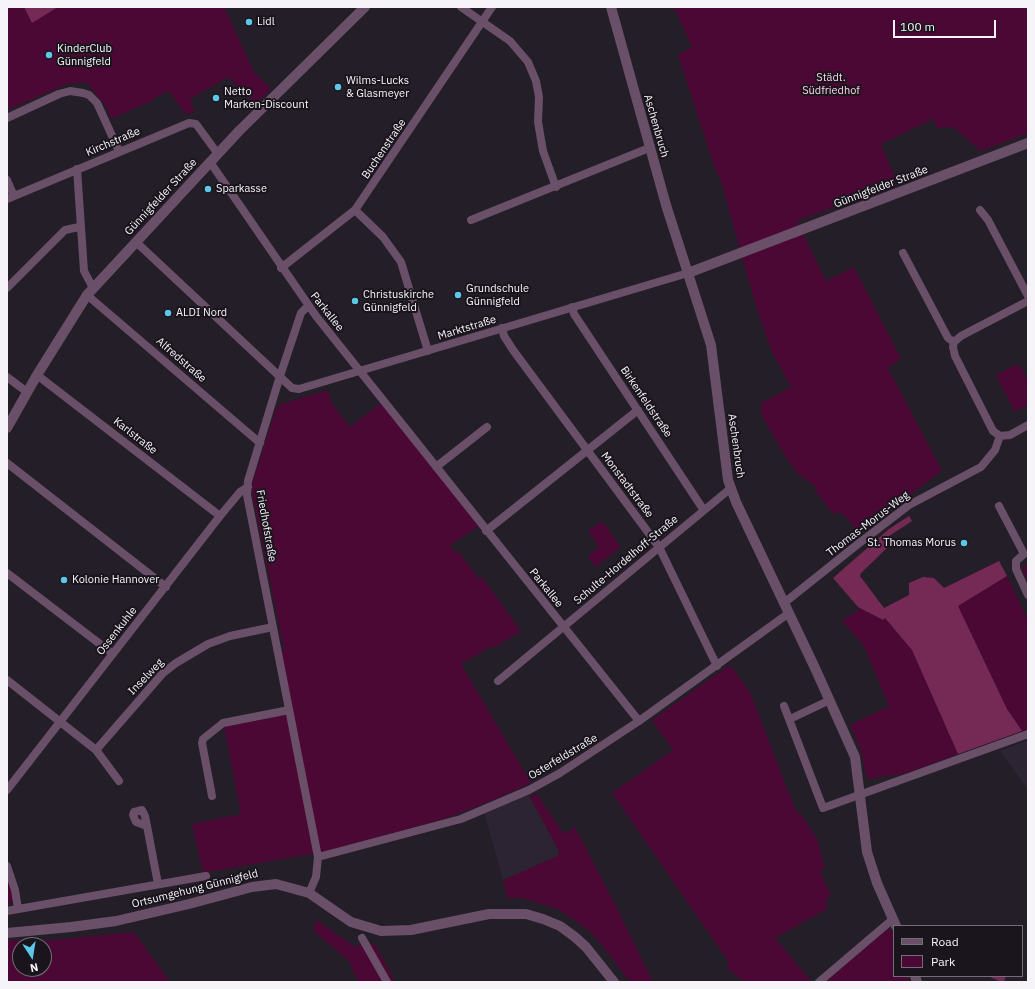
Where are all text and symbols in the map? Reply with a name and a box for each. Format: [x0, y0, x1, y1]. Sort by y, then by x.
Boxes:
scale bar [895, 12, 998, 38]
place label: Lidl [257, 15, 275, 29]
marker: Lidl [244, 17, 254, 27]
text: 100 m [900, 19, 935, 34]
place label: KinderClub Günnigfeld [57, 42, 112, 68]
marker: KinderClub Günnigfeld [44, 50, 54, 60]
park label: Städt. Südfriedhof [802, 71, 860, 97]
place label: Wilms-Lucks & Glasmeyer [346, 74, 409, 100]
marker: Wilms-Lucks & Glasmeyer [333, 82, 343, 92]
place label: Netto Marken-Discount [224, 85, 309, 111]
marker: Netto Marken-Discount [211, 93, 221, 103]
street label: Aschenbruch [641, 93, 671, 159]
street label: Buchenstraße [359, 116, 409, 182]
street label: Kirchstraße [84, 125, 142, 159]
street label: Günnigfelder Straße [122, 156, 200, 238]
street label: Günnigfelder Straße [832, 163, 930, 211]
place label: Sparkasse [216, 182, 267, 196]
marker: Sparkasse [203, 184, 213, 194]
place label: Grundschule Günnigfeld [466, 282, 529, 308]
place label: Christuskirche Günnigfeld [363, 288, 434, 314]
street label: Parkallee [308, 290, 346, 334]
marker: Grundschule Günnigfeld [453, 290, 463, 300]
marker: Christuskirche Günnigfeld [350, 296, 360, 306]
place label: ALDI Nord [176, 306, 227, 320]
marker: ALDI Nord [163, 308, 173, 318]
street label: Marktstraße [436, 313, 498, 343]
street label: Alfredstraße [153, 335, 209, 385]
street label: Birkenfeldstraße [617, 364, 675, 440]
street label: Aschenbruch [725, 413, 747, 479]
street label: Karlstraße [111, 415, 159, 457]
street label: Monstadtstraße [598, 450, 656, 520]
street label: Friedhofstraße [253, 489, 279, 563]
street label: Thomas-Morus-Weg [824, 489, 912, 559]
street label: Schulte-Hordelhoff-Straße [571, 513, 681, 607]
place label: St. Thomas Morus [867, 536, 956, 550]
marker: St. Thomas Morus [959, 538, 969, 548]
street label: Parkallee [526, 566, 566, 610]
place label: Kolonie Hannover [72, 573, 159, 587]
marker: Kolonie Hannover [59, 575, 69, 585]
street label: Ossenkuhle [94, 604, 140, 658]
street label: Inselweg [126, 656, 166, 698]
street label: Osterfeldstraße [526, 731, 600, 783]
street label: Ortsumgehung Günnigfeld [130, 867, 260, 911]
legend [893, 925, 1023, 977]
text: Road [931, 934, 959, 949]
north arrow [12, 937, 52, 977]
text: Park [931, 954, 955, 969]
text: N [29, 960, 40, 975]

